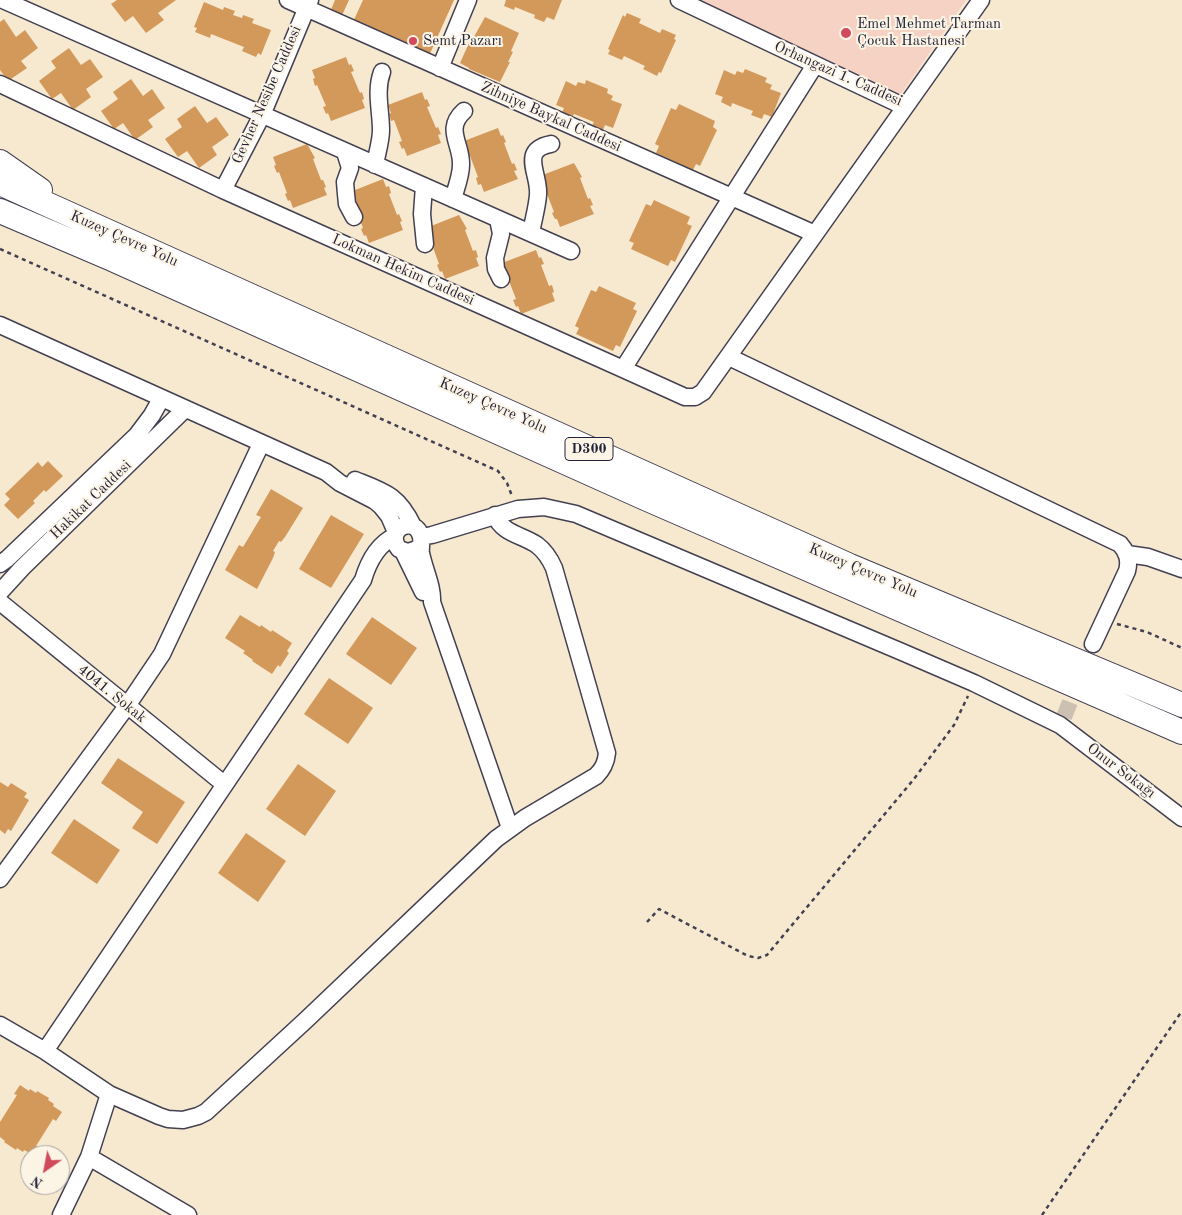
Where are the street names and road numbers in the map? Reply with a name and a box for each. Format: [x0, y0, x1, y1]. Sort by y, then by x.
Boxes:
street label: Gevher Nesibe Caddesi [228, 23, 306, 167]
street label: Orhangazi 1. Caddesi [771, 38, 905, 110]
street label: Zihniye Baykal Caddesi [478, 78, 624, 156]
street label: Kuzey Çevre Yolu [67, 207, 181, 271]
street label: Lokman Hekim Caddesi [329, 230, 477, 310]
street label: Kuzey Çevre Yolu [436, 374, 550, 438]
road number: D300 [565, 438, 613, 460]
street label: Hakikat Caddesi [47, 457, 135, 543]
street label: Kuzey Çevre Yolu [806, 540, 920, 602]
street label: 4041. Sokak [74, 661, 150, 727]
street label: Onur Sokağı [1083, 739, 1159, 803]

